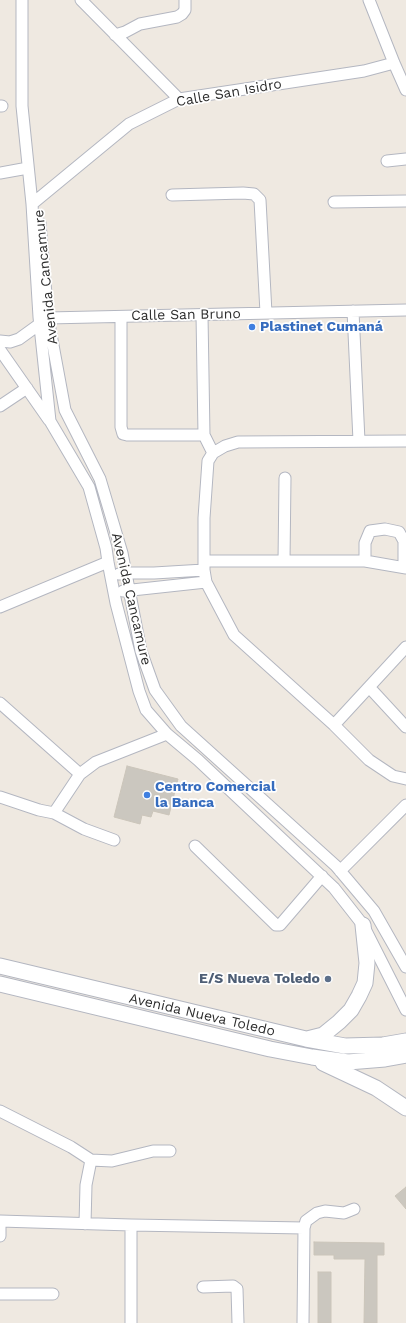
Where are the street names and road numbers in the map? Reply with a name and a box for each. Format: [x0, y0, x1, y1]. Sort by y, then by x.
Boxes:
street label: Calle San Isidro [175, 75, 283, 111]
street label: Avenida Cancamure [31, 209, 61, 345]
street label: Calle San Bruno [131, 306, 241, 324]
street label: Avenida Cancamure [108, 531, 154, 667]
street label: Avenida Nueva Toledo [127, 990, 277, 1040]

